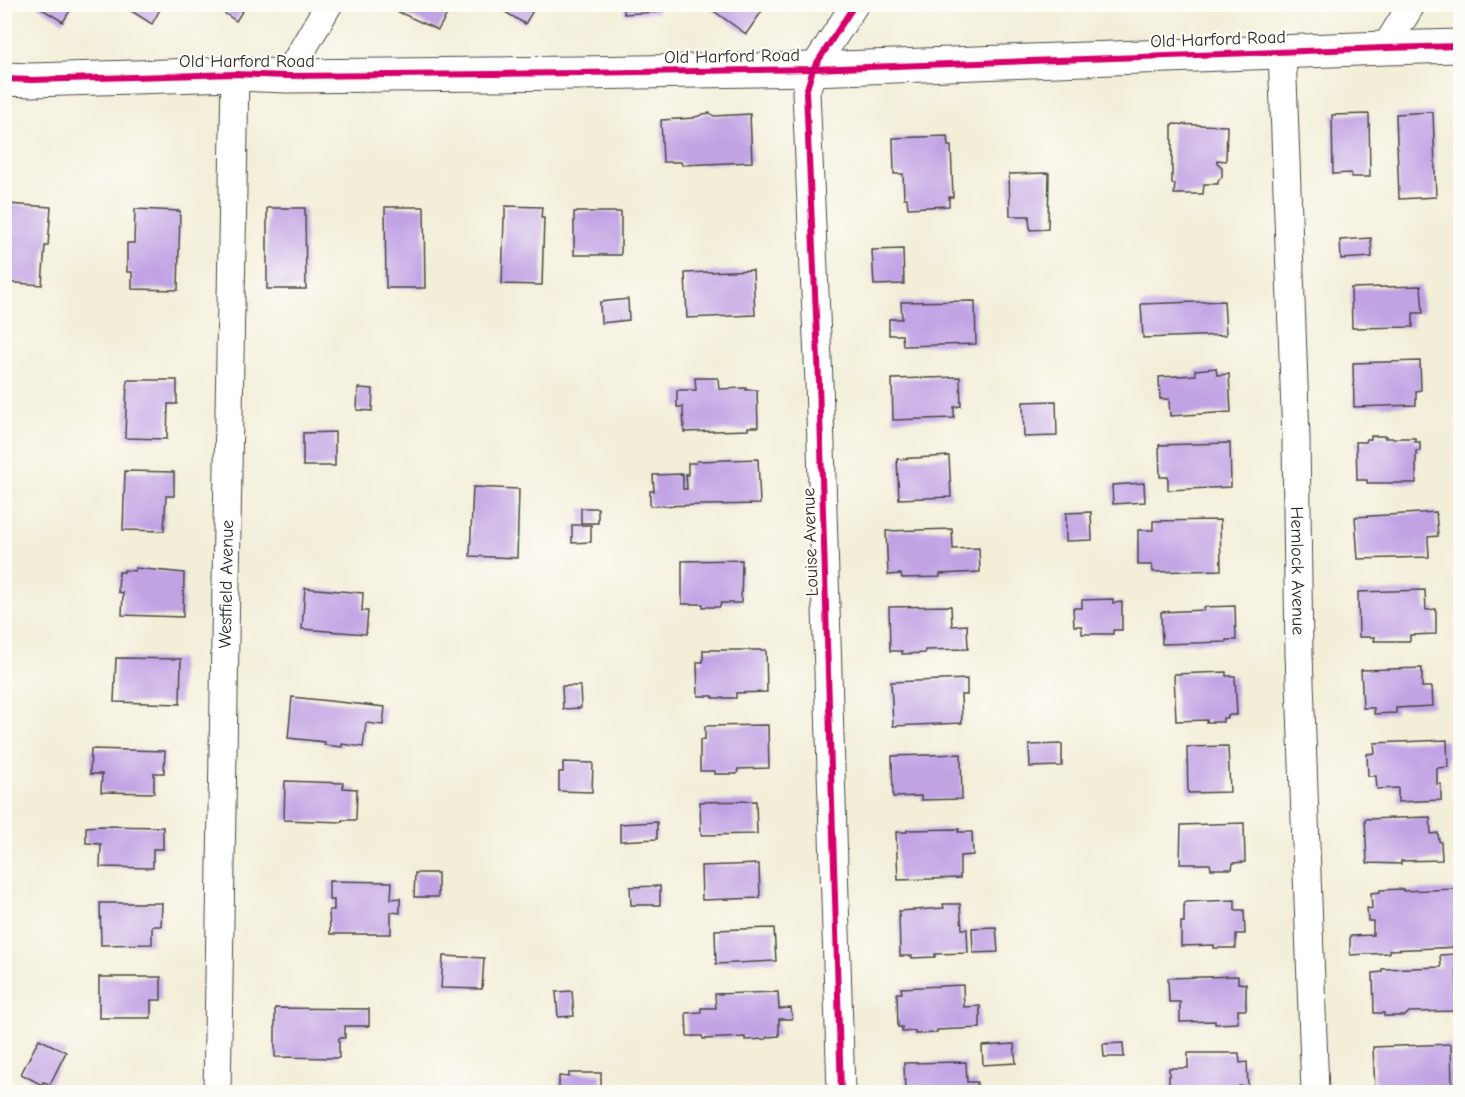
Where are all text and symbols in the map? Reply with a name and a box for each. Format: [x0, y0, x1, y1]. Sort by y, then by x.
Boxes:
street label: Old Harford Road [1150, 27, 1286, 52]
street label: Old Harford Road [664, 45, 800, 68]
street label: Old Harford Road [179, 51, 315, 72]
street label: Louise Avenue [798, 487, 823, 597]
street label: Hemlock Avenue [1286, 506, 1309, 635]
street label: Westfield Avenue [215, 520, 238, 649]

